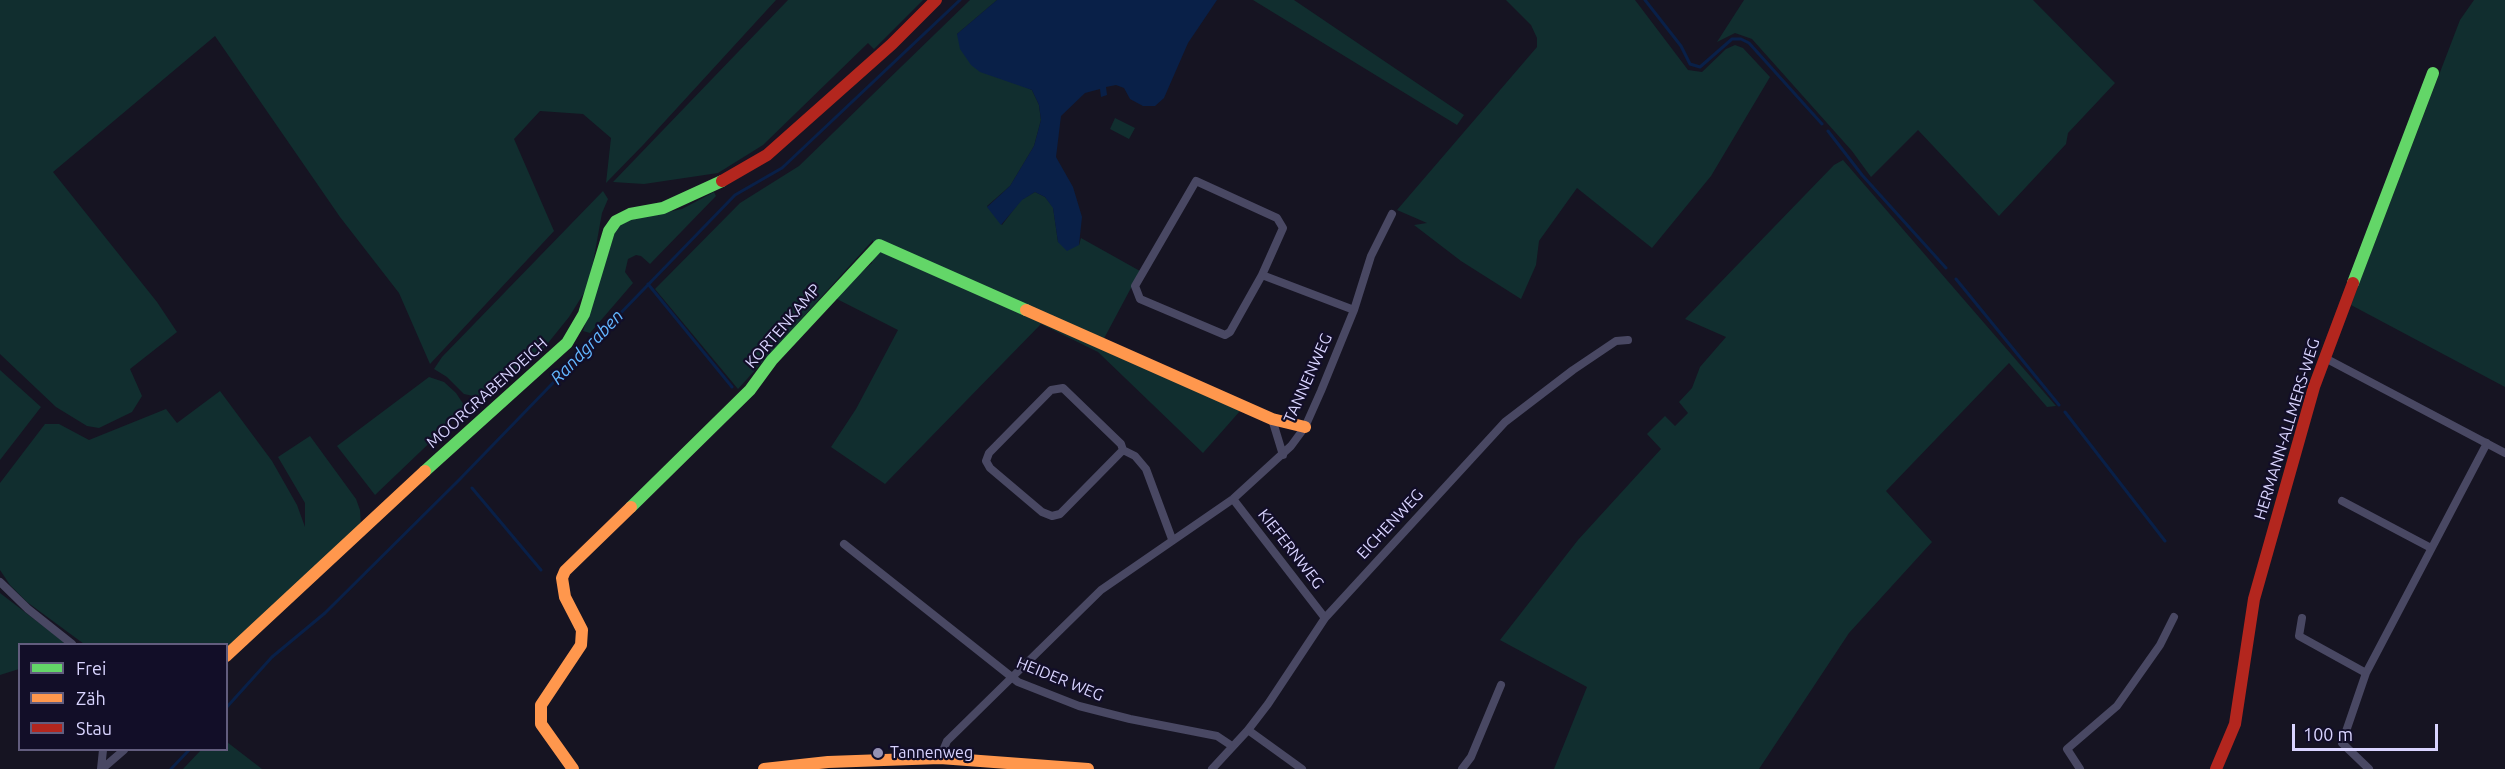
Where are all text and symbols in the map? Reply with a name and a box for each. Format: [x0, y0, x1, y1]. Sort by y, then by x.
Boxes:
street label: KORTENKAMP [741, 280, 825, 372]
water label: Randgraben [546, 305, 628, 389]
street label: TANNENWEG [1280, 330, 1336, 426]
street label: MOORGRABENDEICH [423, 334, 551, 452]
street label: HERMANN-ALLMERS-WEG [2250, 336, 2324, 522]
street label: EICHENWEG [1353, 485, 1427, 563]
street label: KIEFERNWEG [1254, 505, 1328, 593]
legend [18, 643, 228, 751]
street label: HEIDER WEG [1014, 653, 1106, 705]
text: Frei [76, 658, 106, 678]
text: Zäh [76, 688, 106, 708]
scale bar [2295, 712, 2440, 750]
text: Stau [76, 718, 112, 738]
text: 100 m [2303, 724, 2353, 744]
place label: Tannenweg [890, 743, 973, 763]
marker: Tannenweg [871, 746, 885, 760]

